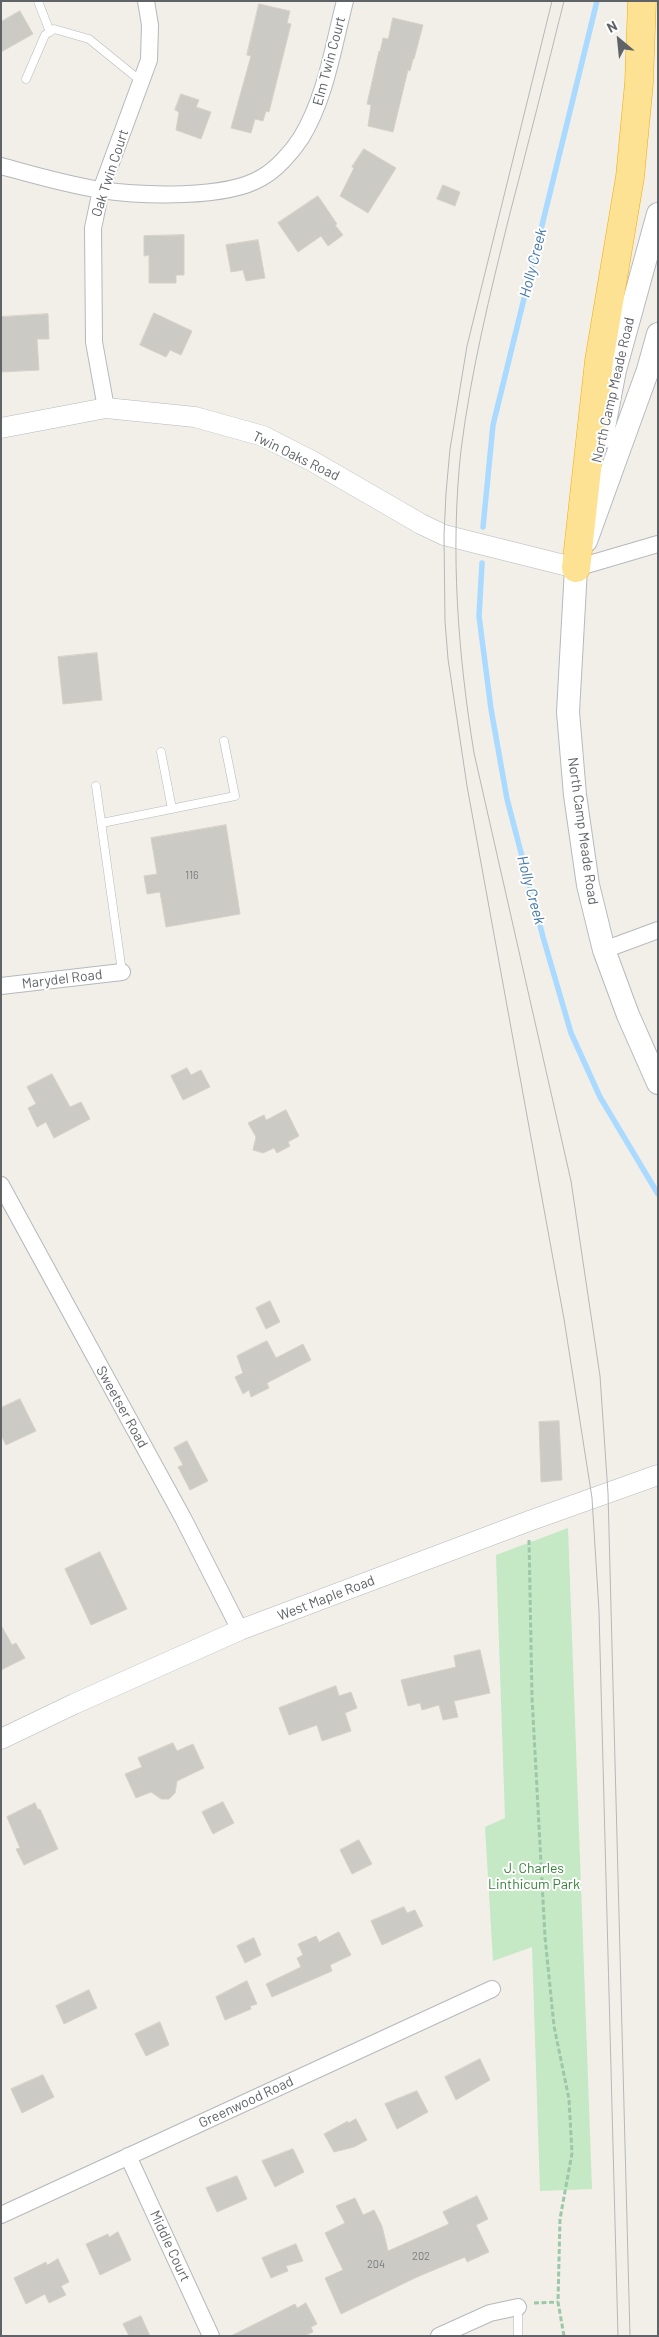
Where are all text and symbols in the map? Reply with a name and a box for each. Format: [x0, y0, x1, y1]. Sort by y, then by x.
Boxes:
street label: Elm Twin Court [309, 15, 349, 107]
north arrow [594, 15, 644, 65]
text: N [604, 17, 620, 36]
street label: Oak Twin Court [88, 127, 132, 219]
water label: Holly Creek [516, 227, 550, 299]
street label: North Camp Meade Road [588, 316, 638, 464]
street label: Twin Oaks Road [250, 428, 342, 484]
street label: North Camp Meade Road [564, 756, 602, 906]
water label: Holly Creek [513, 854, 549, 926]
house number: 116 [185, 868, 199, 882]
street label: Marydel Road [21, 966, 103, 992]
street label: Sweetser Road [93, 1363, 151, 1451]
street label: West Maple Road [275, 1572, 377, 1624]
park label: J. Charles Linthicum Park [488, 1860, 580, 1892]
street label: Greenwood Road [196, 2073, 296, 2131]
street label: Middle Court [146, 2208, 194, 2284]
house number: 202 [412, 2249, 430, 2263]
house number: 204 [367, 2257, 385, 2271]

